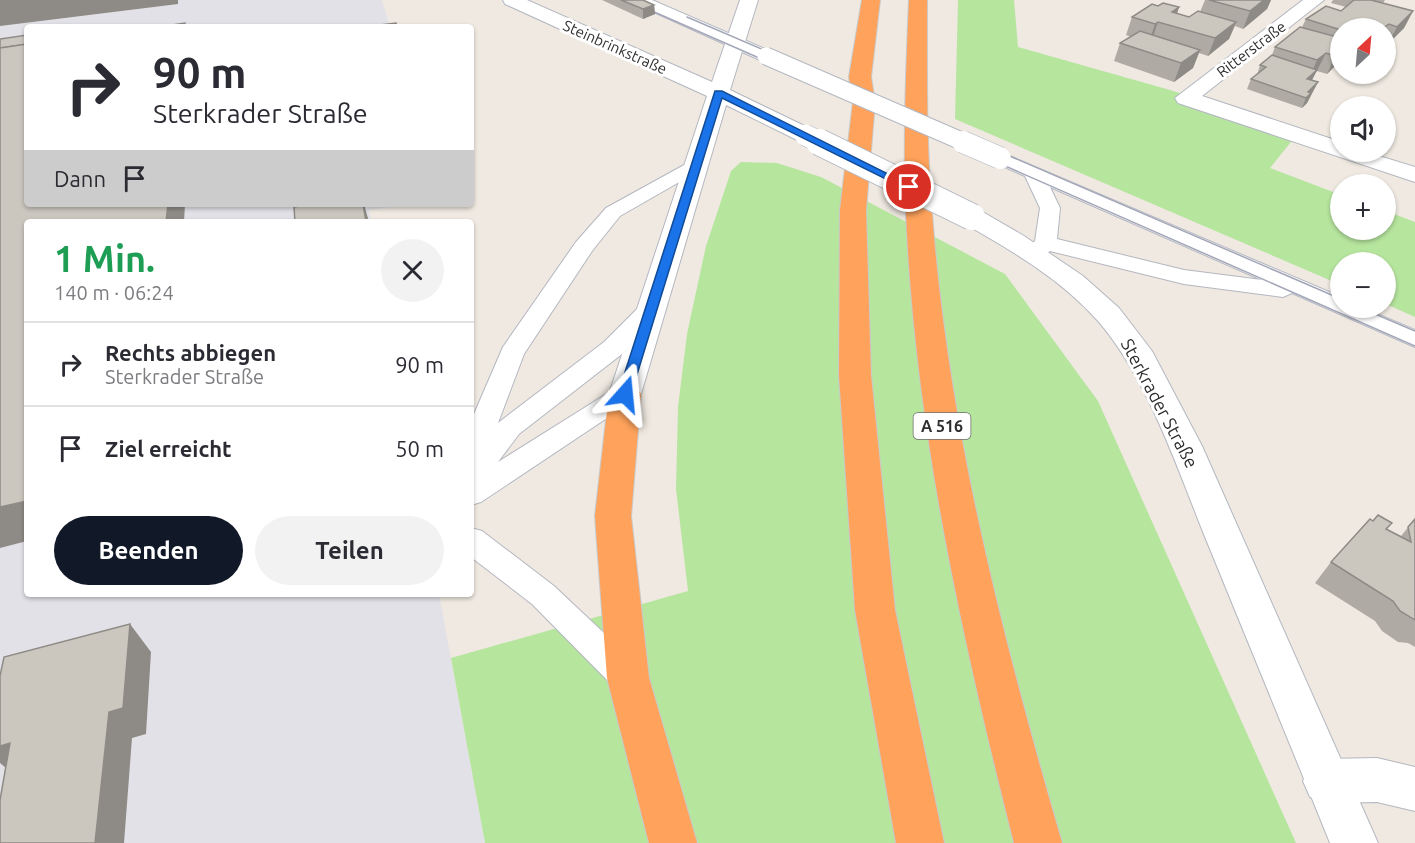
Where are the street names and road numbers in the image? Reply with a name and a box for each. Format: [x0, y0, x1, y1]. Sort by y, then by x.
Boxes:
street label: Steinbrinkstraße [561, 17, 669, 77]
street label: Ritterstraße [1213, 18, 1289, 80]
street label: Sterkrader Straße [1118, 335, 1202, 471]
road number: A 516 [914, 413, 970, 439]

